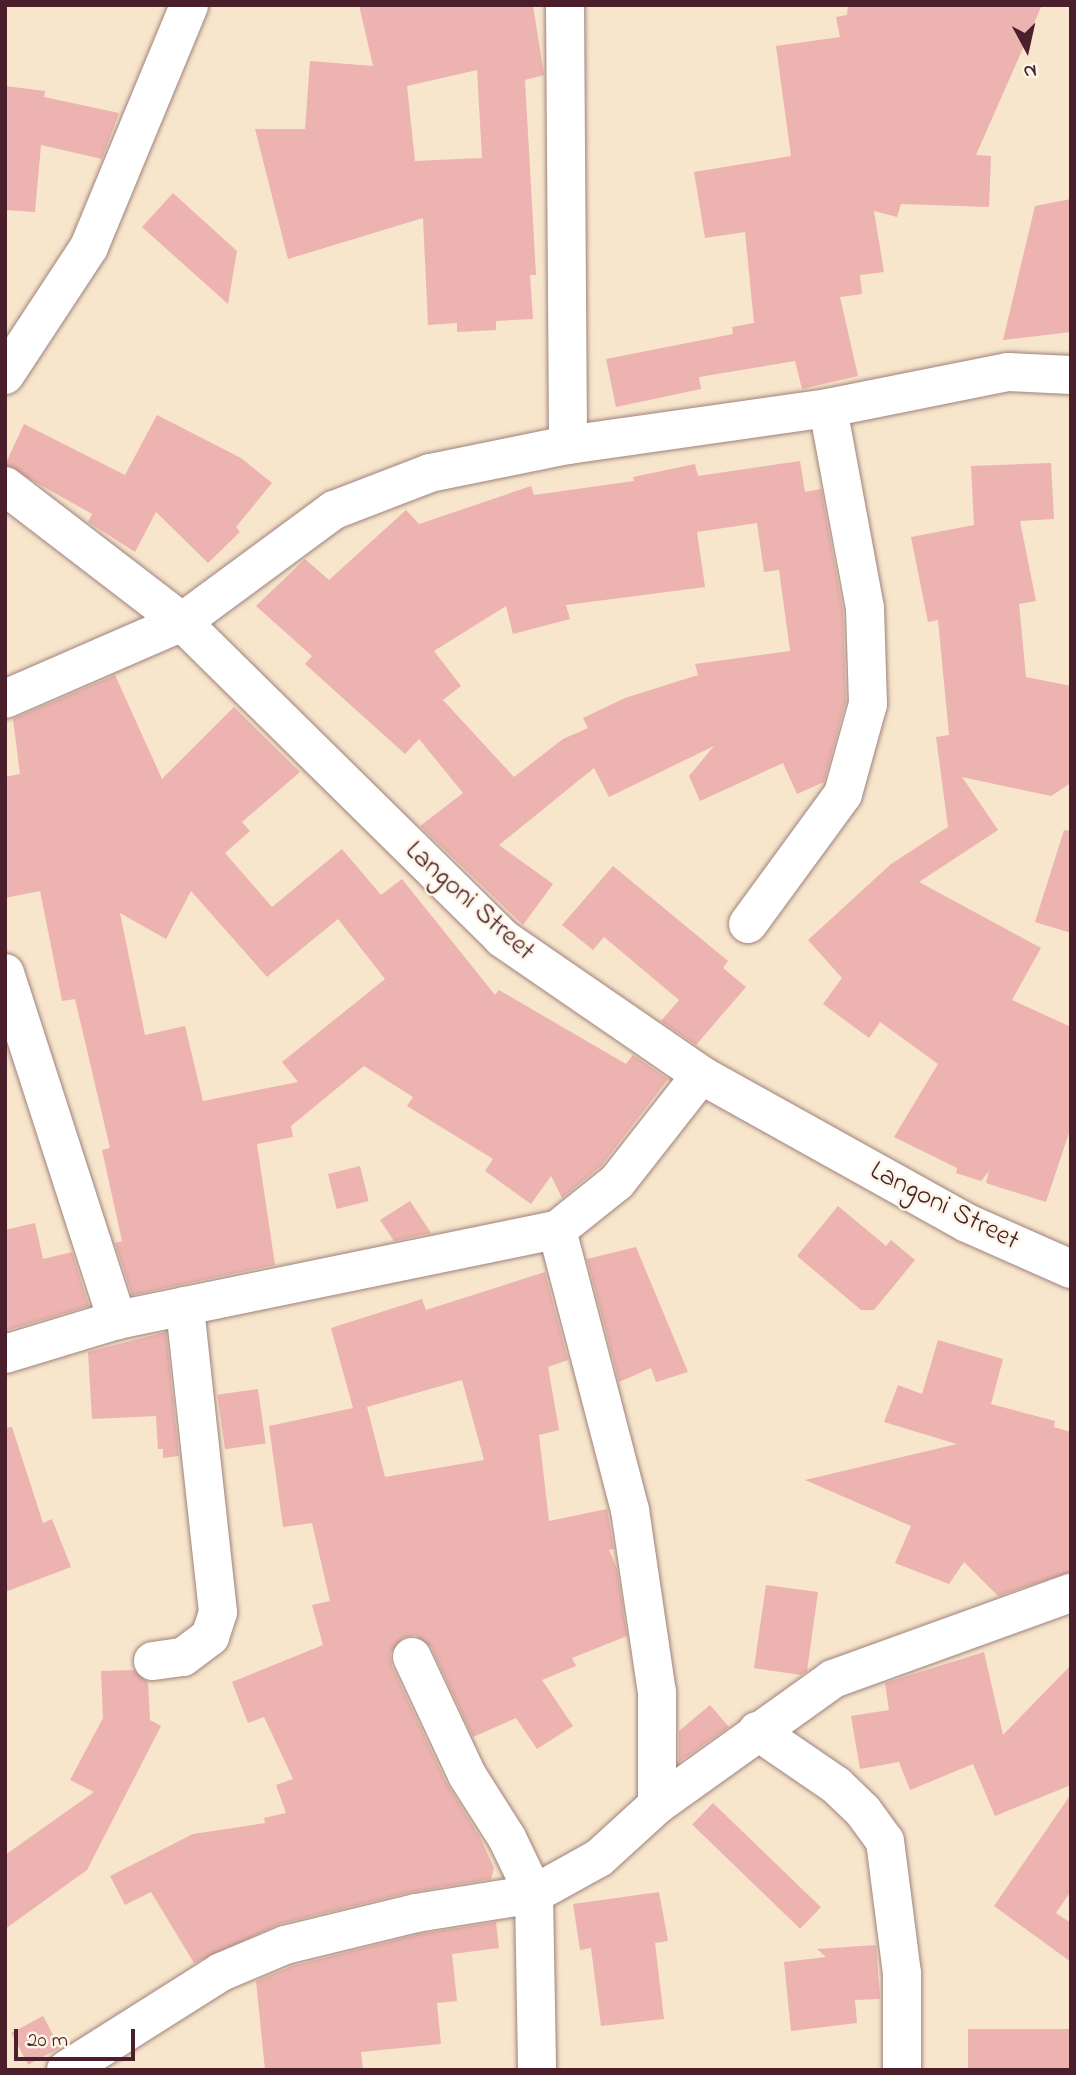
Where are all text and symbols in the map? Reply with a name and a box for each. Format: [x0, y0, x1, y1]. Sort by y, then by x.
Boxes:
north arrow [992, 14, 1062, 84]
text: N [1022, 56, 1038, 85]
street label: Langoni Street [397, 835, 541, 969]
street label: Langoni Street [864, 1155, 1024, 1259]
scale bar [18, 2016, 138, 2060]
text: 20 m [27, 2026, 68, 2056]

